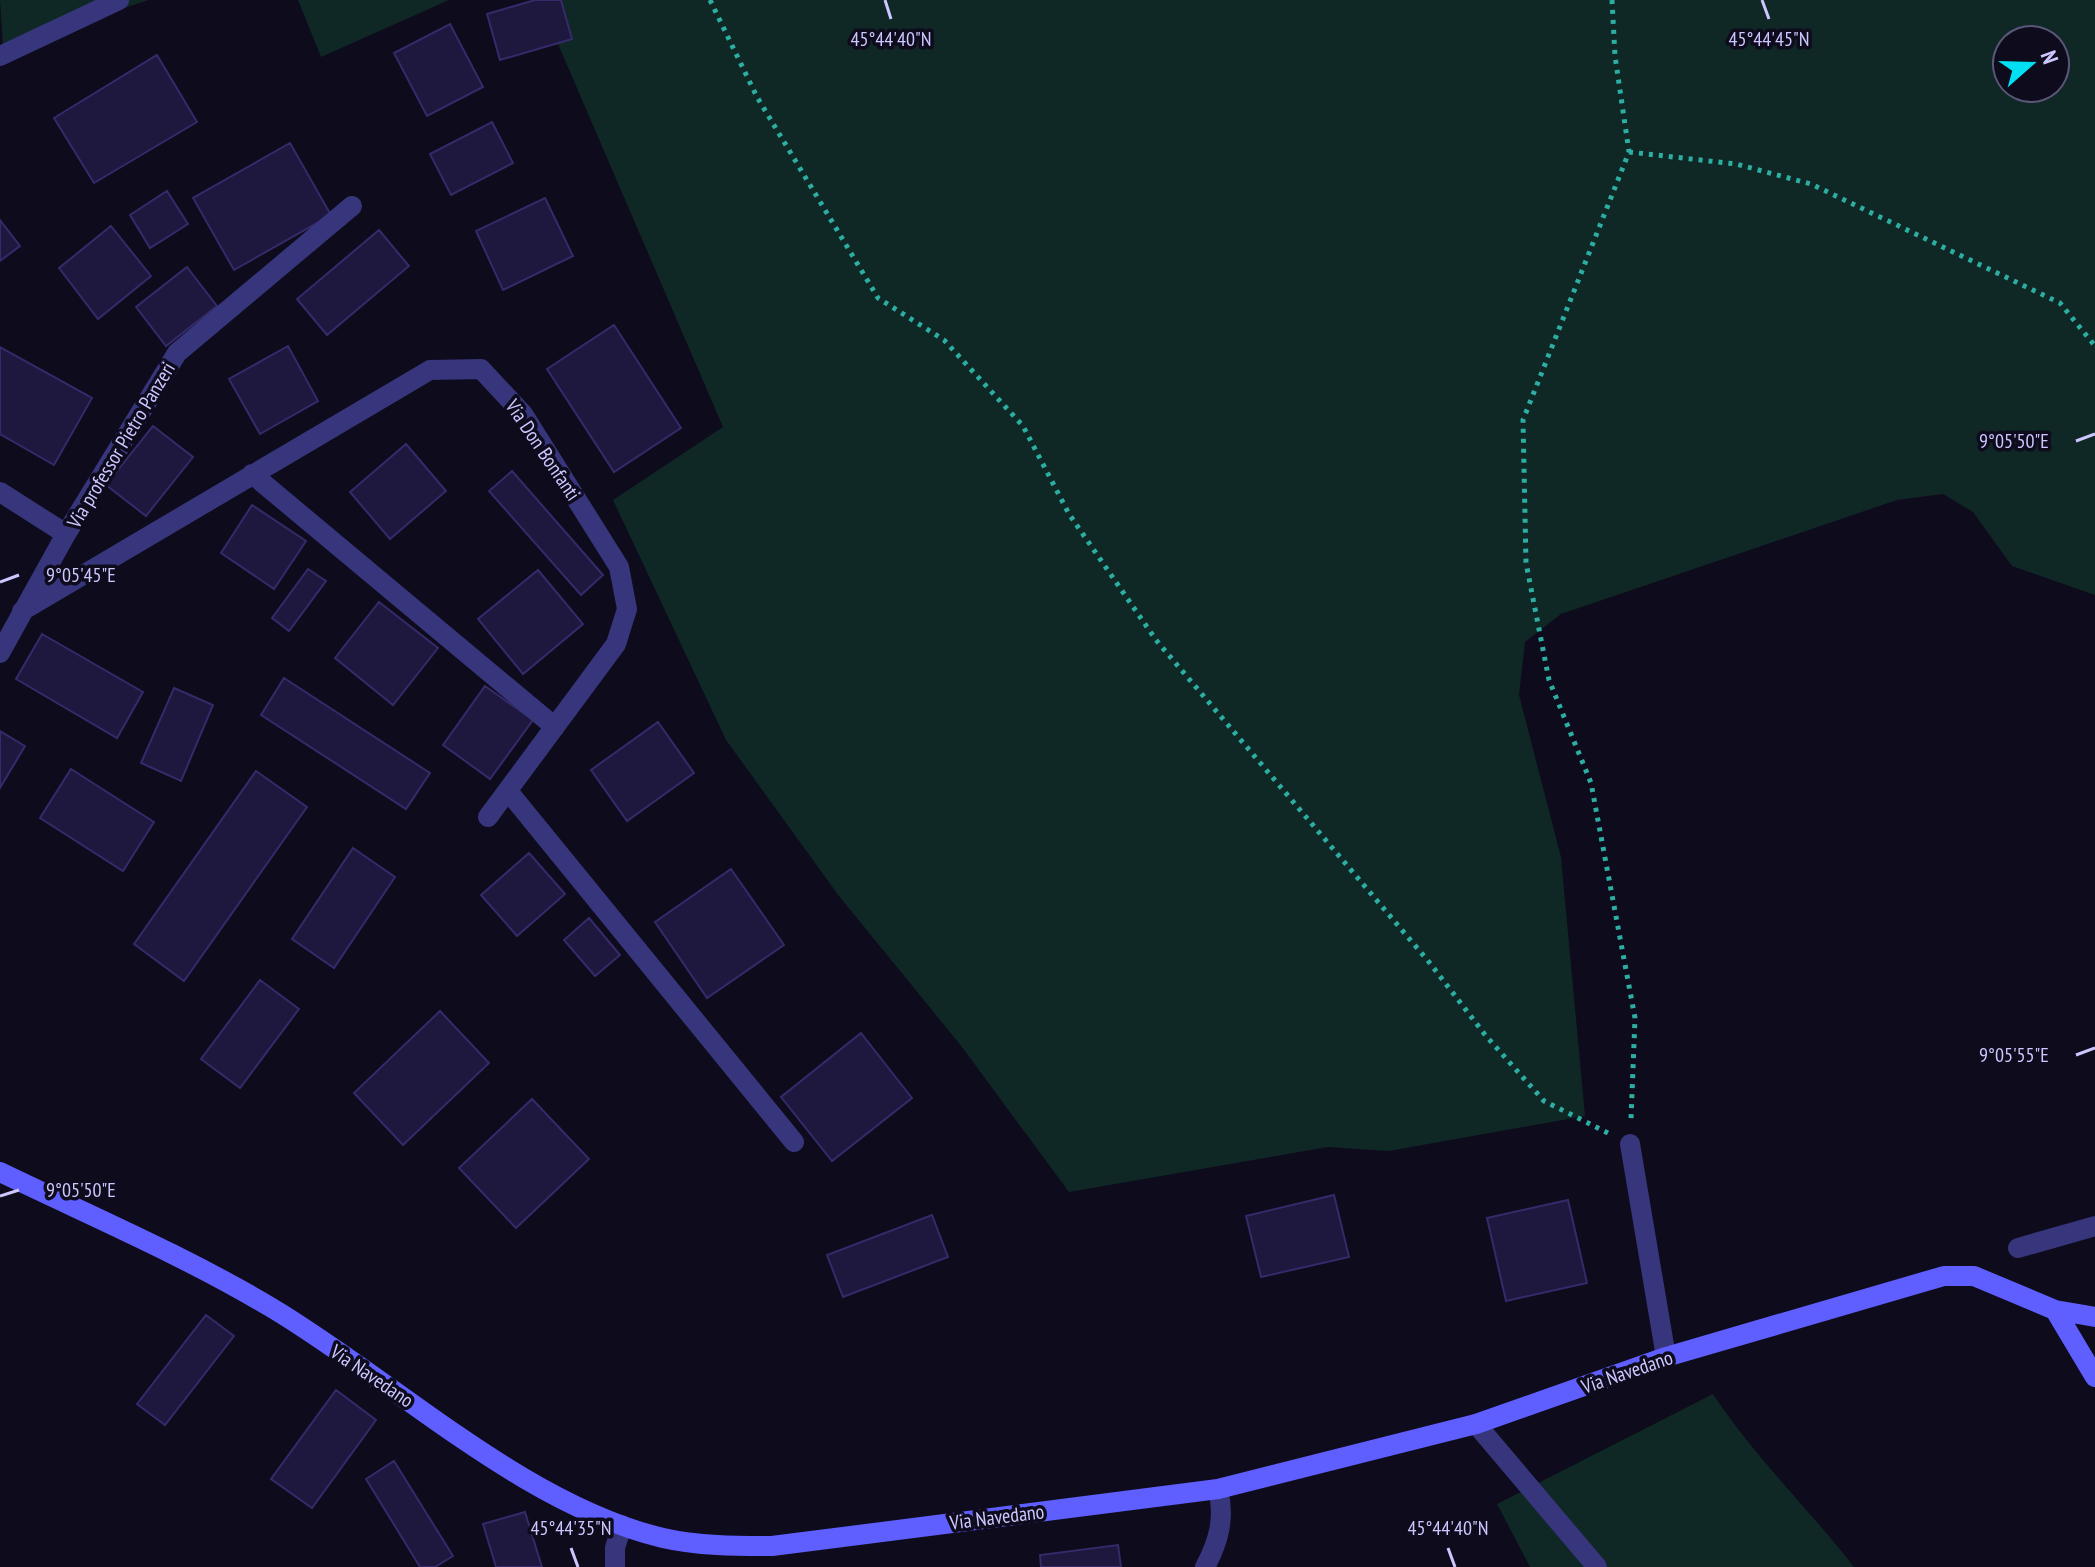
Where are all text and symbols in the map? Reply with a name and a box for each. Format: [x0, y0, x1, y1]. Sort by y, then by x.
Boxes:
north arrow [1991, 24, 2071, 104]
text: 45°44'40"N [851, 26, 931, 52]
text: 45°44'45"N [1729, 26, 1809, 52]
text: N [2035, 47, 2065, 68]
street label: Via professor Pietro Panzeri [61, 357, 181, 534]
street label: Via Don Bonfanti [499, 394, 586, 506]
text: 9°05'50"E [1979, 428, 2049, 454]
text: 9°05'45"E [46, 562, 116, 588]
text: 9°05'55"E [1979, 1042, 2049, 1068]
text: 9°05'50"E [46, 1177, 116, 1203]
street label: Via Navedano [325, 1338, 419, 1413]
street label: Via Navedano [1577, 1344, 1676, 1400]
street label: Via Navedano [947, 1498, 1046, 1536]
text: 45°44'35"N [531, 1515, 611, 1541]
text: 45°44'40"N [1408, 1515, 1488, 1541]

